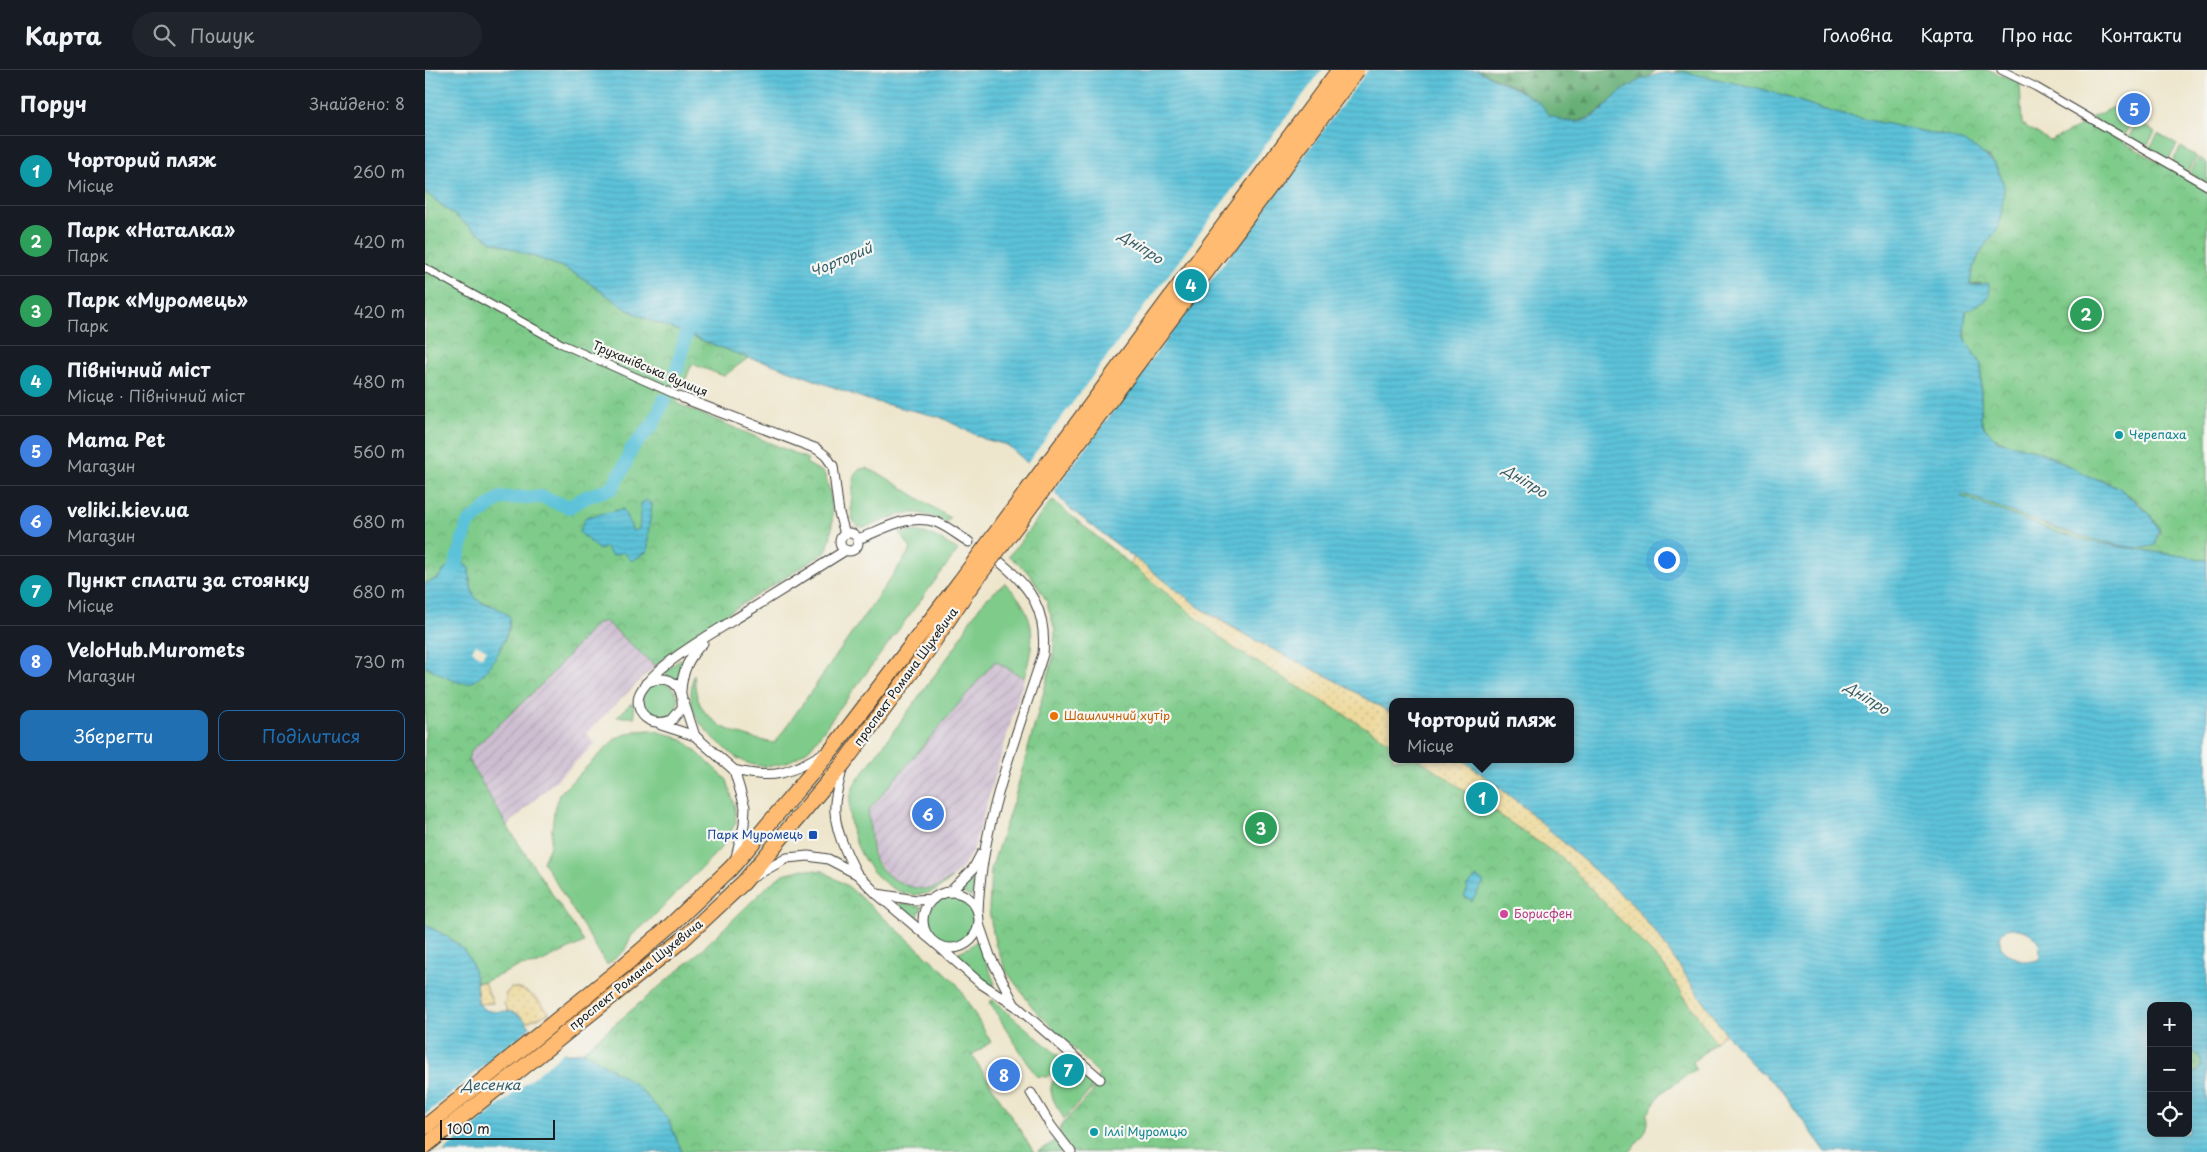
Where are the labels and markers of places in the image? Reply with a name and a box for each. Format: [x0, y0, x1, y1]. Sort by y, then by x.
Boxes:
pin: 5 [2118, 90, 2150, 128]
pin: 4 [1175, 266, 1207, 304]
pin: 2 [2070, 295, 2102, 333]
place label: Черепаха [2129, 425, 2187, 443]
marker: Черепаха [2113, 429, 2125, 441]
place label: Шашличний хутір [1064, 706, 1170, 724]
marker: Шашличний хутір [1048, 710, 1060, 722]
pin: 1 [1466, 779, 1498, 817]
pin: 6 [912, 795, 944, 833]
pin: 3 [1245, 809, 1277, 847]
place label: Парк Муромець [707, 825, 803, 843]
marker: Парк Муромець [807, 829, 819, 841]
place label: Борисфен [1514, 904, 1573, 922]
marker: Борисфен [1498, 908, 1510, 920]
pin: 7 [1052, 1051, 1084, 1089]
pin: 8 [988, 1056, 1020, 1094]
place label: Іллі Муромцю [1104, 1122, 1187, 1140]
marker: Іллі Муромцю [1088, 1126, 1100, 1138]

